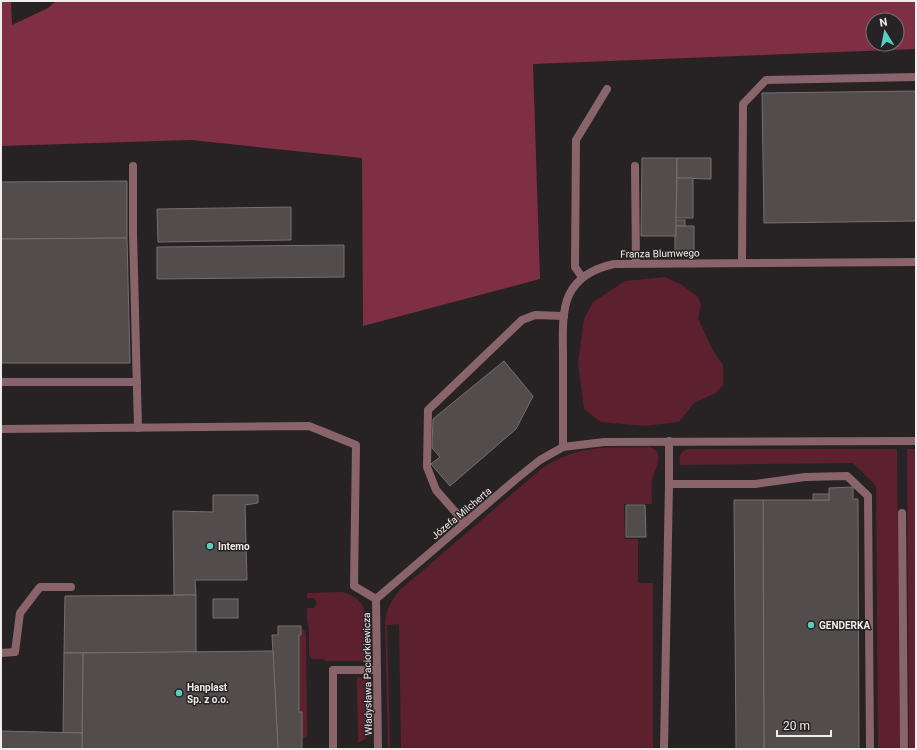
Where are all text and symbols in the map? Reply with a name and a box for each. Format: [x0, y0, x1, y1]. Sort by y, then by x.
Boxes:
north arrow [865, 12, 905, 52]
text: N [878, 16, 889, 30]
street label: Franza Blumwego [620, 247, 700, 260]
street label: Józefa Milcherta [429, 485, 493, 542]
marker: Intemo [205, 541, 215, 551]
place label: Intemo [218, 541, 250, 552]
street label: Władysława Paciorkiewicza [361, 612, 374, 736]
marker: GENDERKA [806, 620, 816, 630]
place label: GENDERKA [819, 620, 870, 631]
place label: Hanplast Sp. z o.o. [187, 682, 229, 705]
marker: Hanplast Sp. z o.o. [174, 688, 184, 698]
scale bar [777, 712, 831, 738]
text: 20 m [783, 719, 810, 733]

